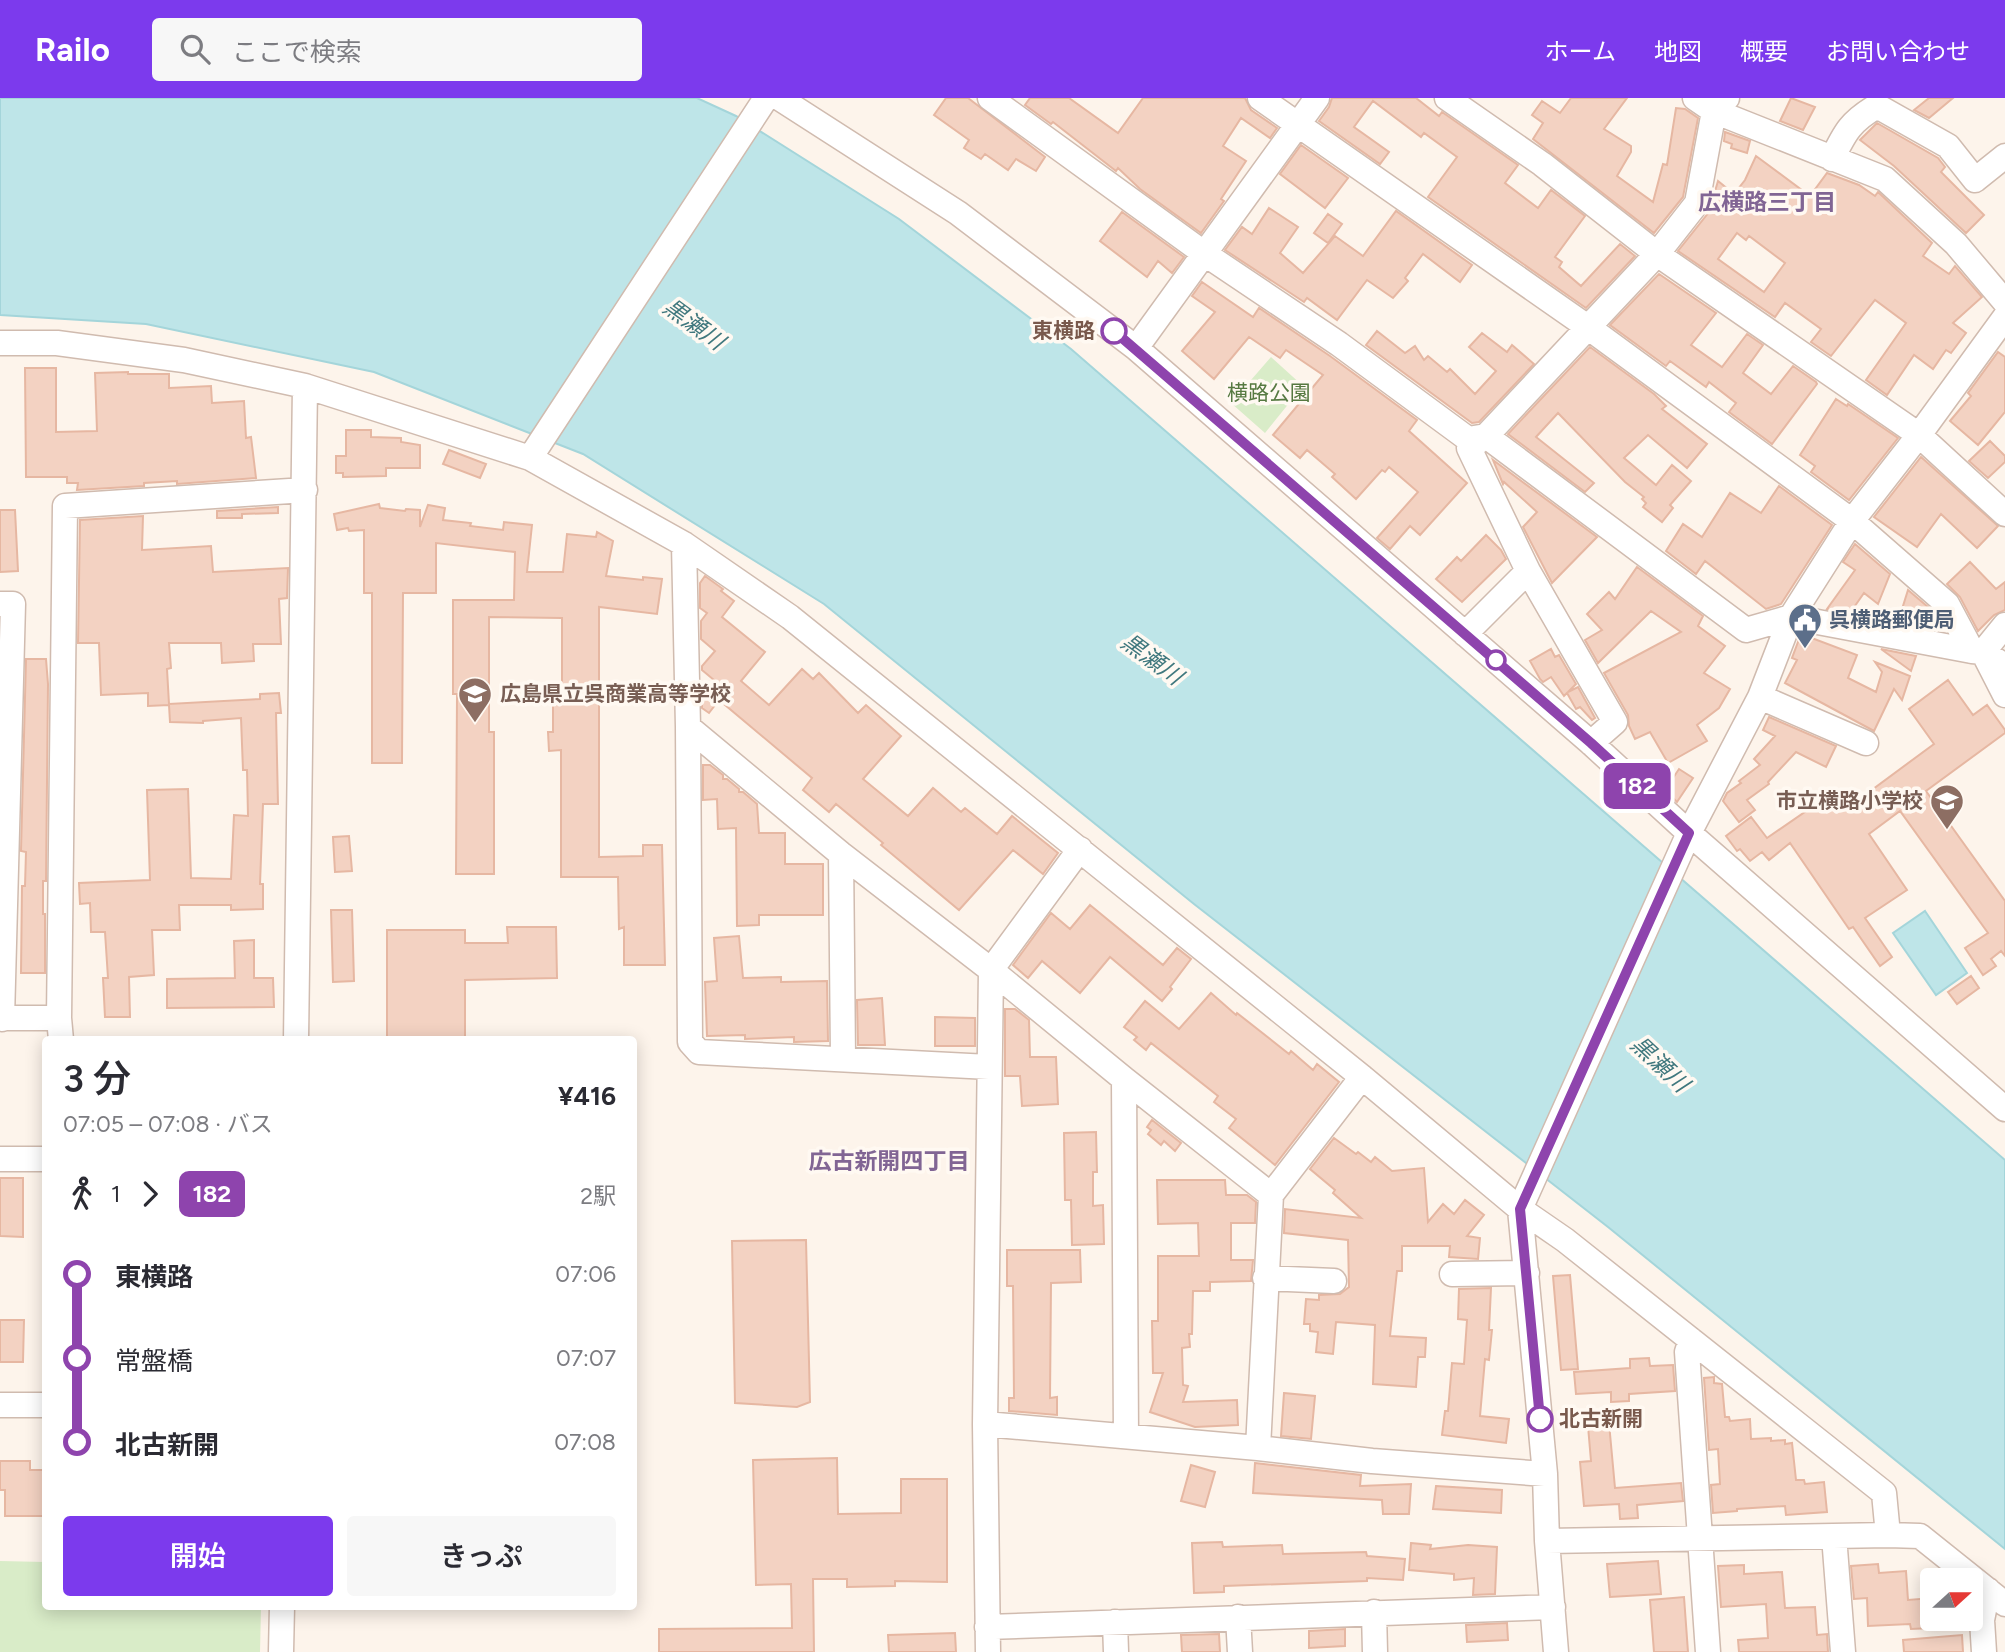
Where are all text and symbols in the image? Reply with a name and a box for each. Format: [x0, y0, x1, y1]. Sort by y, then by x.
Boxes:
search box [152, 18, 642, 81]
text: Railo [35, 30, 110, 69]
icon: search [176, 30, 214, 68]
text: ここで検索 [232, 36, 362, 68]
text: ホーム [1545, 37, 1616, 66]
text: 地図 [1654, 37, 1702, 66]
text: 概要 [1740, 37, 1788, 66]
text: お問い合わせ [1826, 37, 1970, 66]
district label: 広横路三丁目 [1698, 188, 1836, 216]
water label: 黒瀬川 [658, 292, 733, 357]
place label: 東横路 [1032, 318, 1095, 343]
marker: 東横路 [1101, 318, 1127, 344]
park label: 横路公園 [1227, 380, 1311, 405]
public building icon: 呉横路郵便局 [1786, 601, 1824, 650]
place label: 呉横路郵便局 [1829, 607, 1955, 632]
water label: 黒瀬川 [1116, 627, 1191, 692]
unlabelled marker [1486, 650, 1506, 670]
school or university icon: 広島県立呉商業高等学校 [456, 675, 494, 724]
place label: 広島県立呉商業高等学校 [500, 681, 731, 706]
line badge: 182 [1597, 763, 1677, 809]
text: 182 [1618, 771, 1656, 800]
school or university icon: 市立横路小学校 [1928, 782, 1966, 831]
place label: 市立横路小学校 [1776, 788, 1923, 813]
water label: 黒瀬川 [1625, 1030, 1697, 1100]
text: 3 分 [63, 1056, 131, 1102]
text: ¥416 [558, 1080, 616, 1112]
text: 07:05 – 07:08 · バス [63, 1110, 273, 1138]
district label: 広古新開四丁目 [809, 1147, 970, 1175]
icon: walk [63, 1175, 101, 1213]
icon: forward [131, 1175, 169, 1213]
text: 182 [193, 1179, 231, 1208]
text: 1 [111, 1180, 121, 1208]
text: 2駅 [580, 1182, 616, 1210]
text: 07:06 [555, 1260, 616, 1288]
text: 東横路 [115, 1261, 193, 1293]
text: 07:07 [556, 1344, 616, 1372]
text: 常盤橋 [115, 1345, 193, 1377]
marker: 北古新開 [1527, 1406, 1553, 1432]
place label: 北古新開 [1559, 1406, 1643, 1431]
text: 07:08 [554, 1428, 616, 1456]
text: 北古新開 [115, 1429, 219, 1461]
button: 開始 [63, 1516, 333, 1596]
button: きっぷ [347, 1516, 616, 1596]
north arrow [1920, 1568, 1983, 1631]
map controls [1920, 1568, 1983, 1631]

